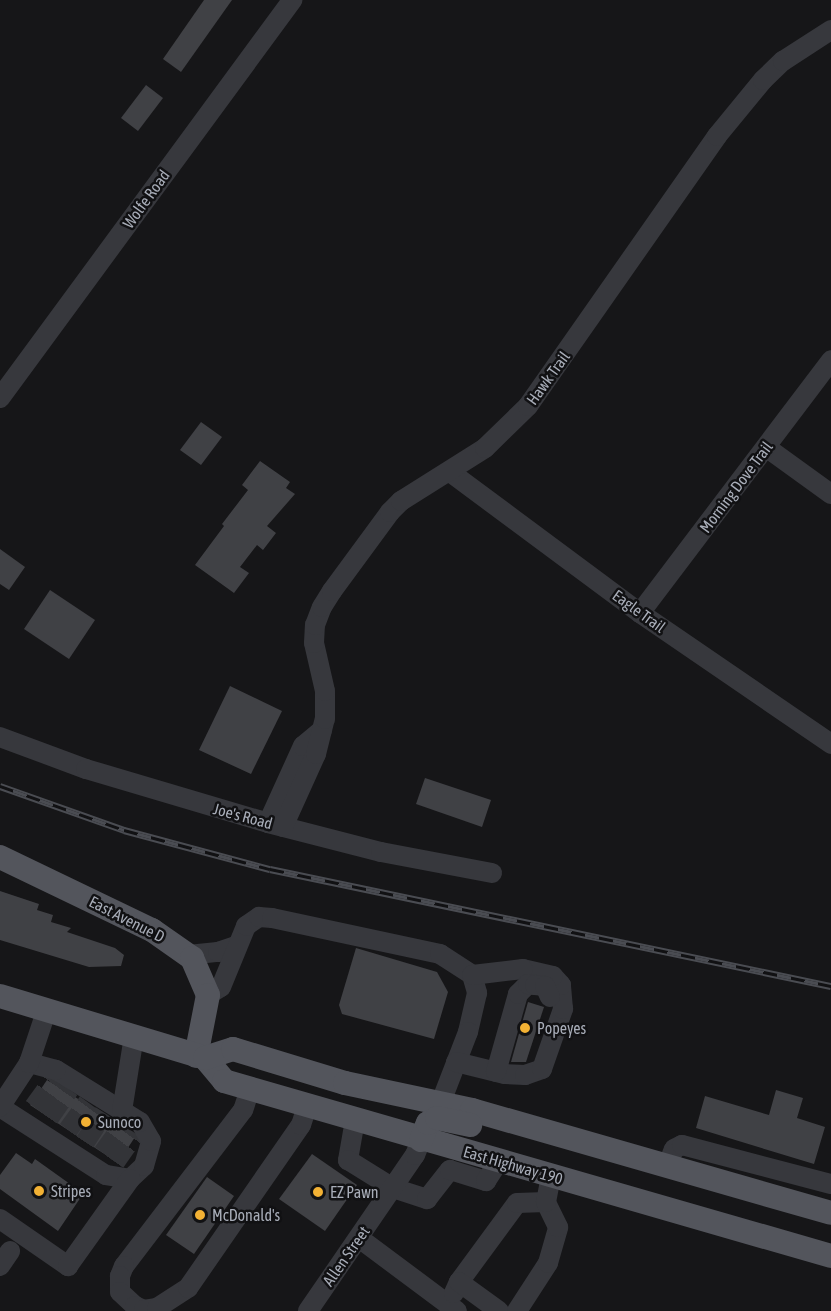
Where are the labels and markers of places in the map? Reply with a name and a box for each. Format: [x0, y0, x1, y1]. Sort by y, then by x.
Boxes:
place label: Popeyes [537, 1018, 586, 1038]
marker: Popeyes [518, 1021, 532, 1035]
place label: Sunoco [98, 1112, 141, 1132]
marker: Sunoco [79, 1115, 93, 1129]
place label: Stripes [51, 1181, 91, 1201]
place label: EZ Pawn [330, 1182, 378, 1202]
marker: Stripes [32, 1184, 46, 1198]
marker: EZ Pawn [311, 1185, 325, 1199]
place label: McDonald's [212, 1205, 280, 1225]
marker: McDonald's [193, 1208, 207, 1222]

